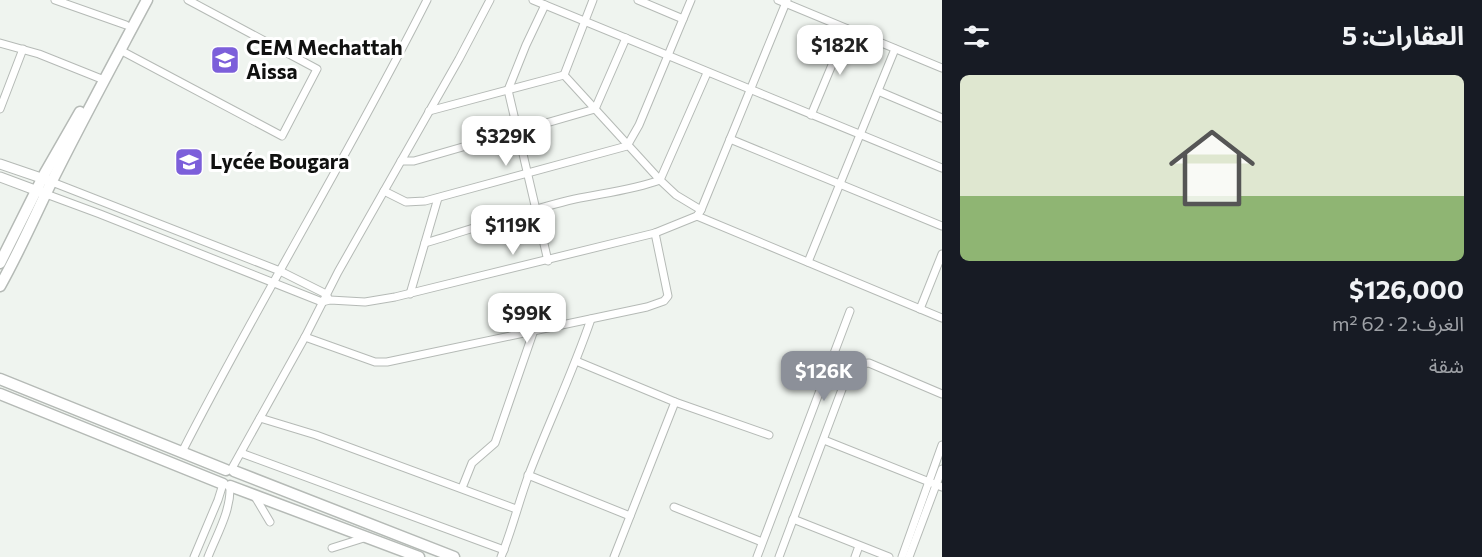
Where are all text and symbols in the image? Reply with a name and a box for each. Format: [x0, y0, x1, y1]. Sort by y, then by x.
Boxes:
text: العقارات: 5 [1342, 19, 1464, 50]
icon: filters [960, 20, 993, 53]
pin: $182K [798, 25, 882, 76]
text: $182K [811, 32, 869, 56]
place label: CEM Mechattah Aissa [246, 34, 403, 83]
school or university icon: CEM Mechattah Aissa [209, 44, 241, 76]
icon: home [1158, 114, 1266, 222]
pin: $329K [464, 116, 548, 167]
text: $329K [476, 123, 536, 147]
school or university icon: Lycée Bougara [173, 146, 205, 178]
place label: Lycée Bougara [210, 148, 349, 173]
pin: $119K [471, 205, 555, 256]
text: $119K [485, 212, 541, 236]
text: $126,000 [1349, 273, 1464, 304]
pin: $99K [491, 293, 563, 344]
text: $99K [502, 300, 552, 324]
text: الغرف: 2 · 62 m² [1332, 311, 1464, 335]
pin: $126K [782, 351, 866, 402]
text: شقة [1429, 353, 1464, 377]
text: $126K [795, 358, 853, 382]

